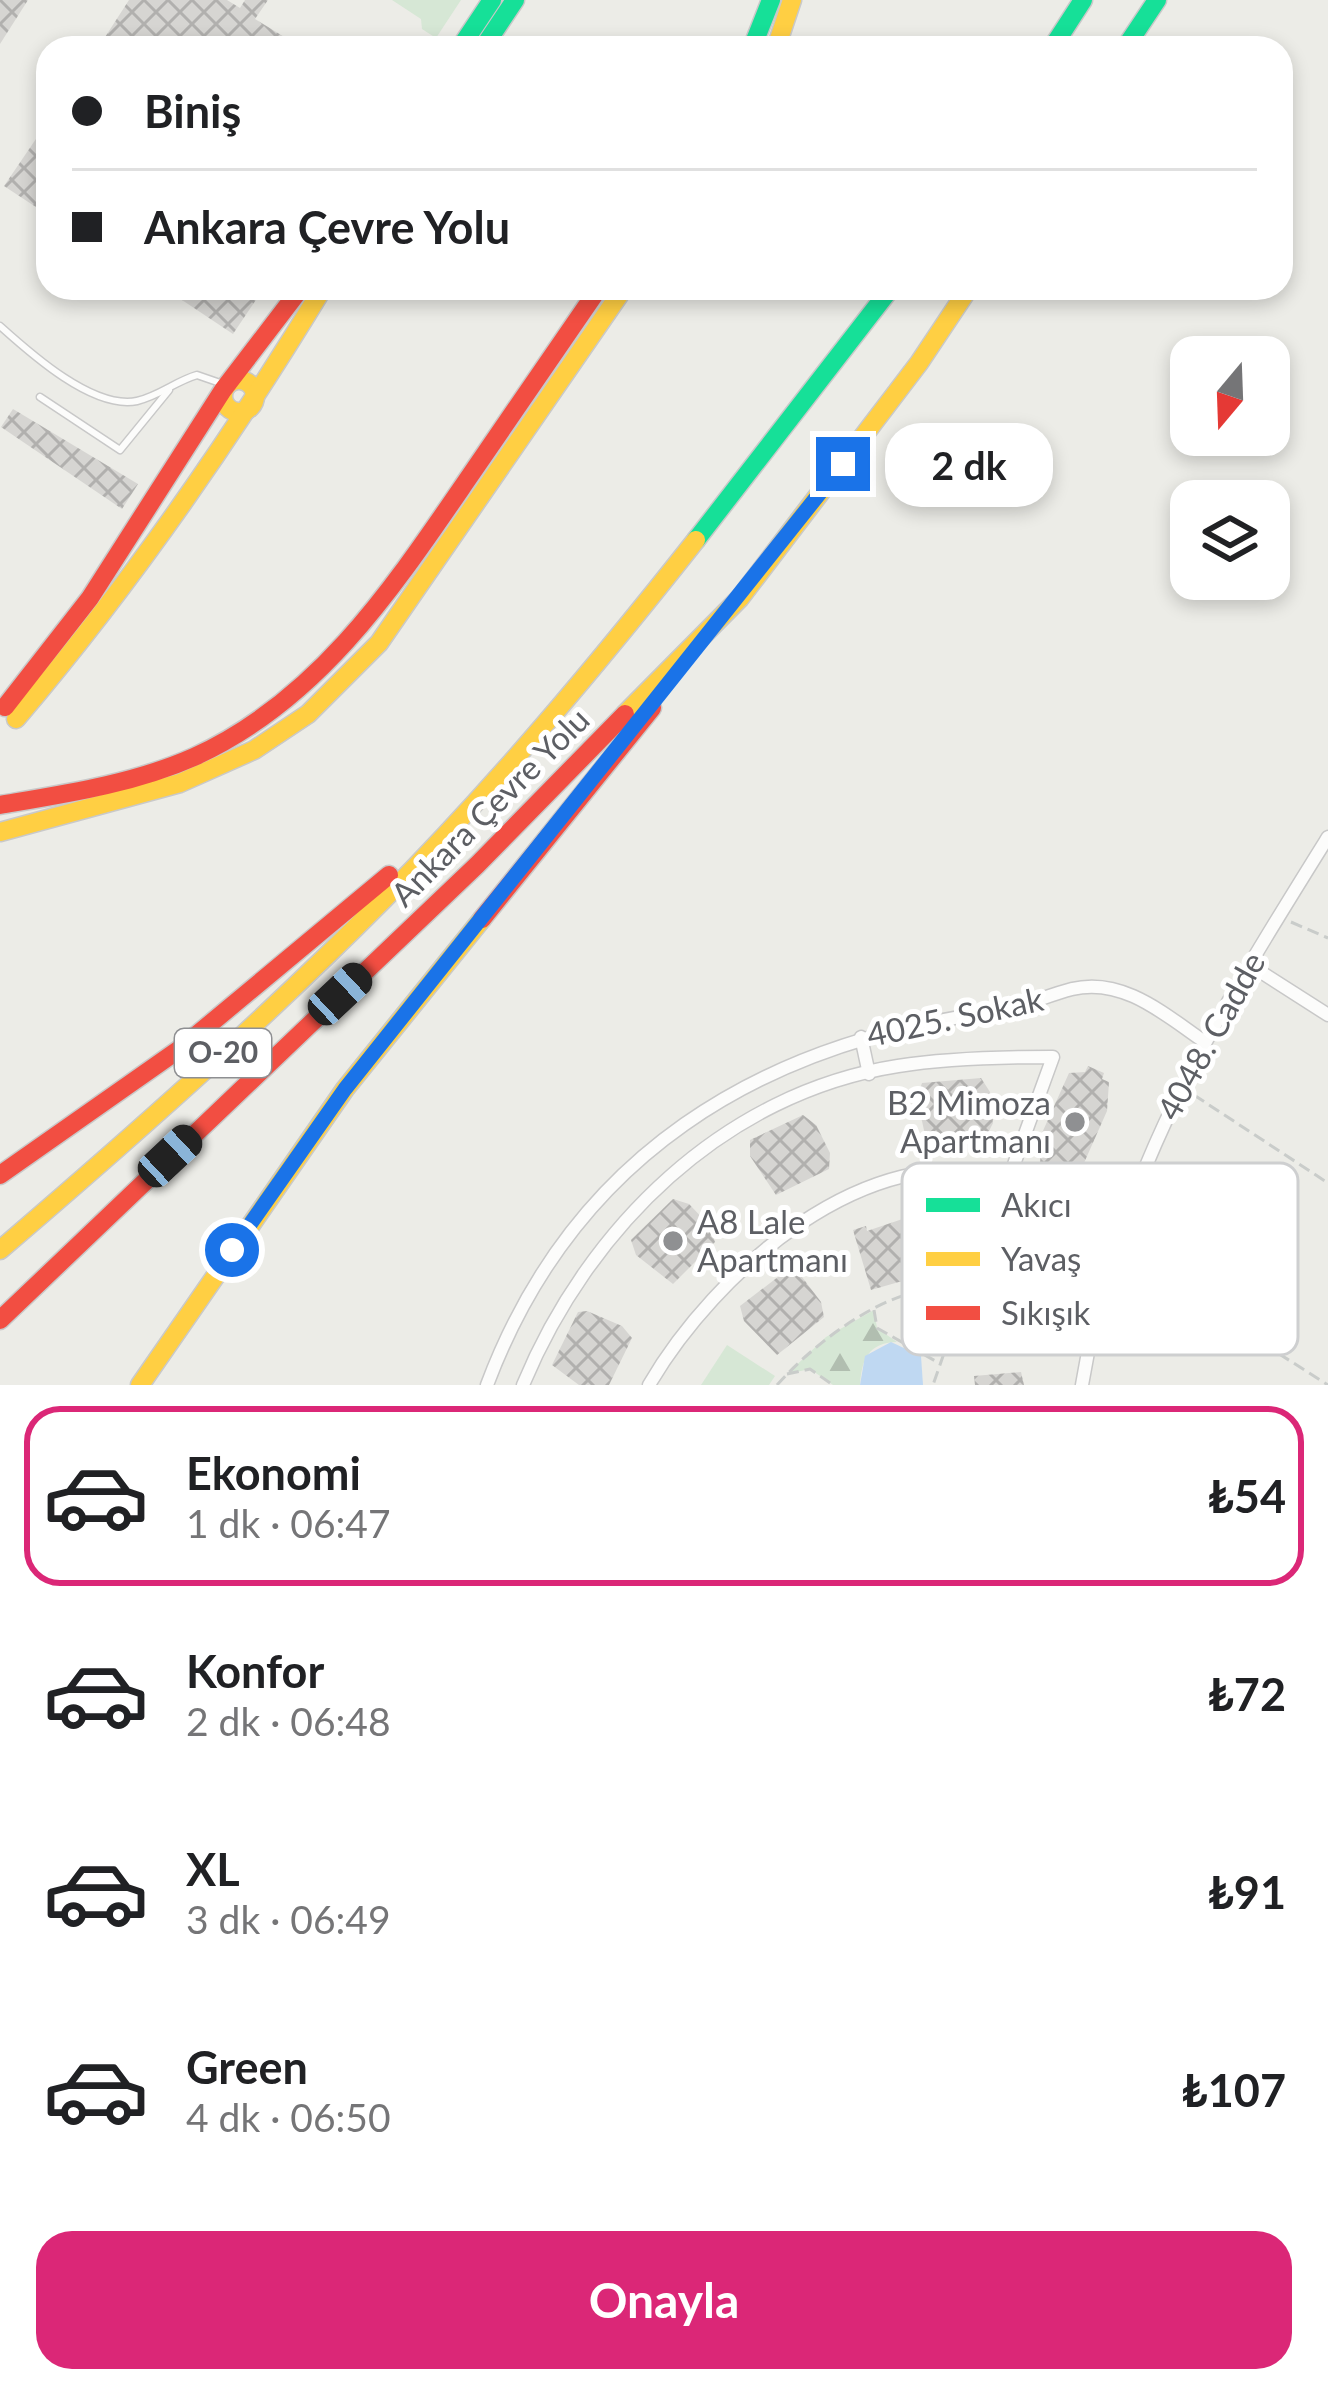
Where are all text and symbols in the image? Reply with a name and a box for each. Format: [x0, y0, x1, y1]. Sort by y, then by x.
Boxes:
text: Biniş [144, 84, 241, 138]
text: Ankara Çevre Yolu [144, 200, 510, 254]
north arrow [1170, 336, 1290, 456]
map controls [1170, 336, 1290, 600]
callout: 2 dk [885, 422, 1053, 506]
route end [816, 437, 870, 491]
text: 2 dk [931, 442, 1007, 488]
button: layers [1170, 480, 1290, 600]
street label: Ankara Çevre Yolu [382, 699, 597, 914]
street label: 4048. Cadde [1148, 945, 1273, 1126]
car [301, 956, 379, 1032]
street label: 4025. Sokak [863, 978, 1047, 1054]
road number: O-20 [175, 1029, 271, 1077]
place label: B2 Mimoza Apartmanı [887, 1082, 1051, 1160]
marker: B2 Mimoza Apartmanı [1062, 1109, 1088, 1135]
car [131, 1118, 209, 1194]
legend [902, 1163, 1298, 1355]
text: Akıcı [1001, 1184, 1072, 1224]
place label: A8 Lale Apartmanı [697, 1201, 848, 1279]
route start [205, 1223, 259, 1277]
marker: A8 Lale Apartmanı [660, 1228, 686, 1254]
text: Yavaş [1001, 1238, 1081, 1278]
text: Sıkışık [1001, 1292, 1091, 1332]
icon: car [42, 1442, 150, 1550]
text: Ekonomi [186, 1446, 361, 1500]
text: ₺54 [1208, 1469, 1286, 1523]
text: 1 dk · 06:47 [186, 1500, 391, 1546]
icon: car [42, 1640, 150, 1748]
text: Konfor [186, 1644, 324, 1698]
text: ₺72 [1208, 1667, 1286, 1721]
text: 2 dk · 06:48 [186, 1698, 391, 1744]
icon: car [42, 1838, 150, 1946]
text: XL [186, 1842, 240, 1896]
text: ₺91 [1208, 1865, 1286, 1919]
text: 3 dk · 06:49 [186, 1896, 391, 1942]
icon: car [42, 2036, 150, 2144]
text: Green [186, 2040, 308, 2094]
text: ₺107 [1182, 2063, 1286, 2117]
text: 4 dk · 06:50 [186, 2094, 391, 2140]
button: Onayla [36, 2231, 1292, 2369]

